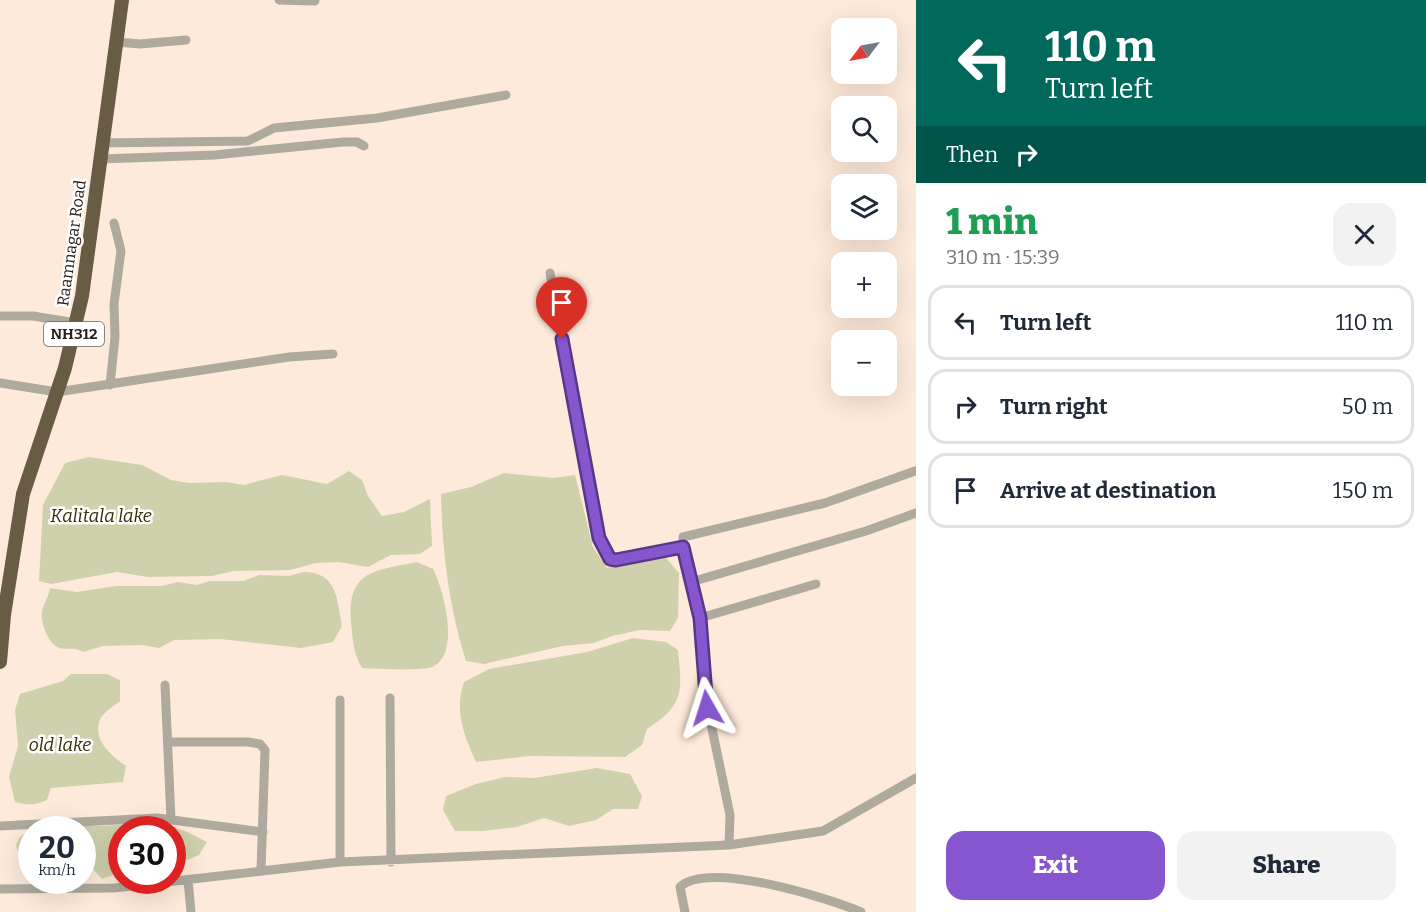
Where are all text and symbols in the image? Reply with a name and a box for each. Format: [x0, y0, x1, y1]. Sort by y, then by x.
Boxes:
north arrow [831, 18, 897, 84]
map controls [831, 18, 897, 396]
text: 110 m [1045, 22, 1156, 72]
icon: left [946, 24, 1024, 102]
text: Turn left [1045, 73, 1153, 105]
button: search [831, 96, 897, 162]
icon: right [1010, 138, 1043, 171]
text: Then [946, 141, 998, 168]
button: layers [831, 174, 897, 240]
street label: Raamnagar Road [53, 178, 90, 307]
text: 1 min [946, 200, 1038, 244]
button: close [1333, 203, 1396, 266]
text: 310 m · 15:39 [946, 245, 1060, 269]
button: + [831, 252, 897, 318]
pin [536, 277, 587, 339]
icon: arrive [545, 286, 578, 319]
icon: left [949, 306, 982, 339]
text: Turn left [1000, 309, 1092, 336]
text: 110 m [1336, 309, 1393, 336]
road number: NH312 [44, 322, 104, 346]
button: − [831, 330, 897, 396]
icon: right [949, 390, 982, 423]
text: Turn right [1000, 393, 1108, 420]
text: 50 m [1342, 393, 1393, 420]
icon: arrive [949, 474, 982, 507]
text: Arrive at destination [1000, 477, 1216, 504]
text: 150 m [1333, 477, 1393, 504]
water label: Kalitala lake [50, 505, 152, 527]
position arrow [675, 676, 739, 740]
water label: old lake [29, 734, 91, 756]
speed limit sign: 30 [108, 816, 186, 894]
text: 20 [39, 830, 75, 866]
button: Exit [946, 831, 1165, 900]
button: Share [1177, 831, 1396, 900]
text: km/h [38, 861, 76, 879]

